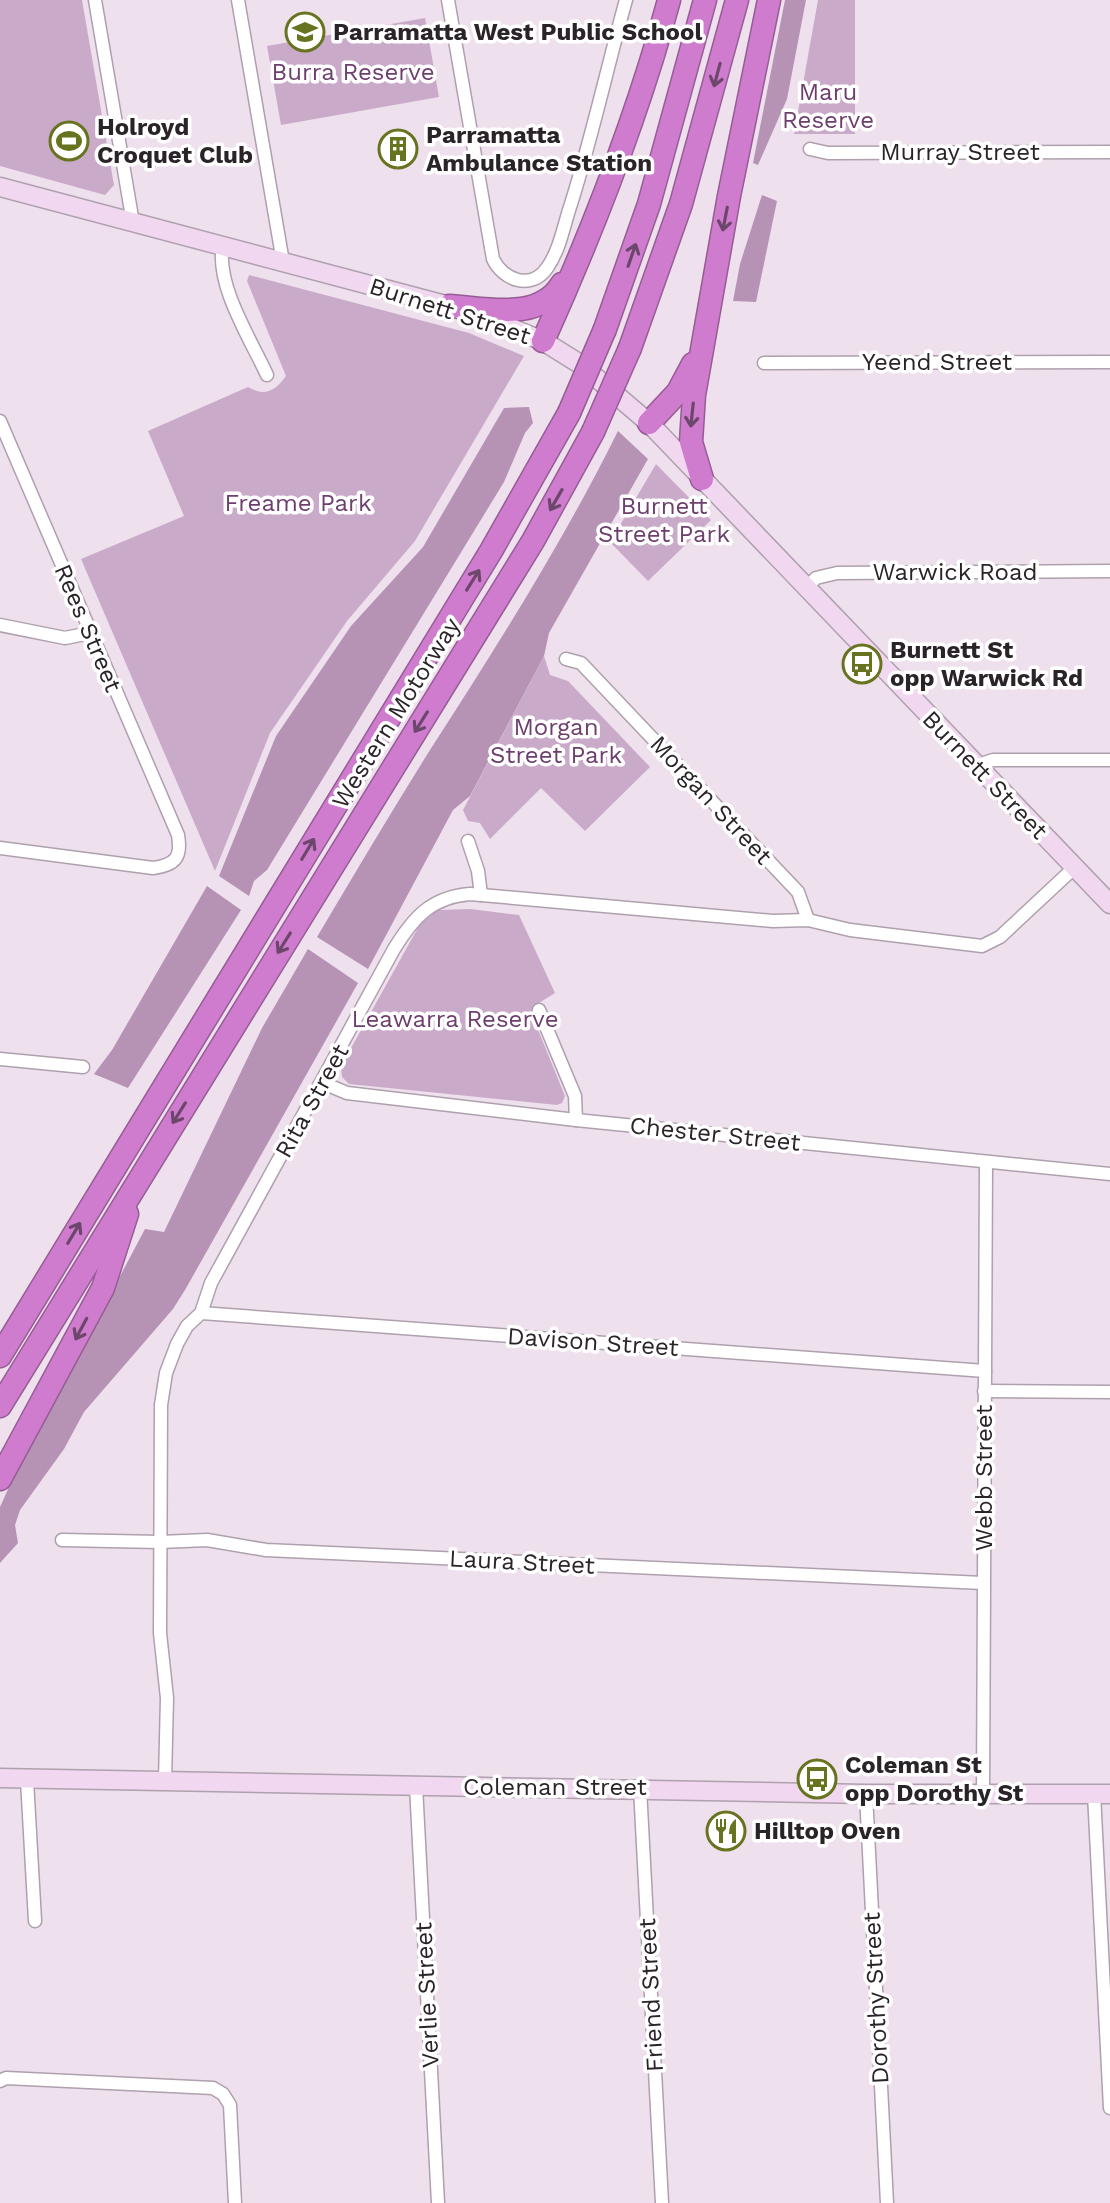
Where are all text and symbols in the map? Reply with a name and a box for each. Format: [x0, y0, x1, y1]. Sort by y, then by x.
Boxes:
school or university icon: Parramatta West Public School [284, 11, 326, 53]
place label: Parramatta West Public School [333, 18, 702, 46]
park label: Burra Reserve [272, 58, 434, 86]
one-way arrow [708, 62, 723, 88]
park label: Maru Reserve [782, 78, 874, 134]
place label: Holroyd Croquet Club [97, 113, 253, 169]
sports icon: Holroyd Croquet Club [48, 120, 90, 162]
place label: Parramatta Ambulance Station [426, 121, 652, 177]
building icon: Parramatta Ambulance Station [377, 128, 419, 170]
street label: Murray Street [880, 138, 1040, 166]
one-way arrow [717, 205, 732, 231]
one-way arrow [625, 243, 640, 268]
street label: Burnett Street [366, 272, 534, 350]
street label: Yeend Street [862, 348, 1012, 376]
one-way arrow [684, 401, 699, 428]
one-way arrow [548, 488, 563, 512]
park label: Freame Park [224, 489, 372, 517]
park label: Burnett Street Park [598, 492, 730, 548]
street label: Warwick Road [872, 558, 1038, 586]
street label: Rees Street [48, 560, 128, 696]
one-way arrow [465, 570, 482, 592]
street label: Western Motorway [326, 612, 466, 813]
place label: Burnett St opp Warwick Rd [890, 636, 1083, 692]
bus stop icon: Burnett St opp Warwick Rd [841, 643, 883, 685]
street label: Burnett Street [917, 705, 1053, 845]
one-way arrow [413, 710, 429, 733]
park label: Morgan Street Park [490, 713, 622, 769]
street label: Morgan Street [644, 730, 778, 870]
one-way arrow [299, 839, 316, 861]
one-way arrow [276, 932, 293, 954]
park label: Leawarra Reserve [351, 1005, 559, 1033]
street label: Rita Street [269, 1039, 355, 1163]
one-way arrow [171, 1101, 187, 1124]
street label: Chester Street [628, 1111, 802, 1157]
one-way arrow [66, 1222, 82, 1245]
one-way arrow [72, 1317, 88, 1341]
street label: Davison Street [506, 1322, 680, 1362]
street label: Webb Street [970, 1405, 998, 1551]
street label: Laura Street [449, 1544, 595, 1580]
place label: Coleman St opp Dorothy St [845, 1751, 1024, 1807]
bus stop icon: Coleman St opp Dorothy St [796, 1758, 838, 1800]
street label: Coleman Street [463, 1773, 647, 1801]
restaurant icon: Hilltop Oven [705, 1810, 747, 1852]
place label: Hilltop Oven [754, 1817, 901, 1845]
street label: Dorothy Street [858, 1911, 894, 2085]
street label: Friend Street [633, 1917, 669, 2073]
street label: Verlie Street [409, 1921, 445, 2069]

